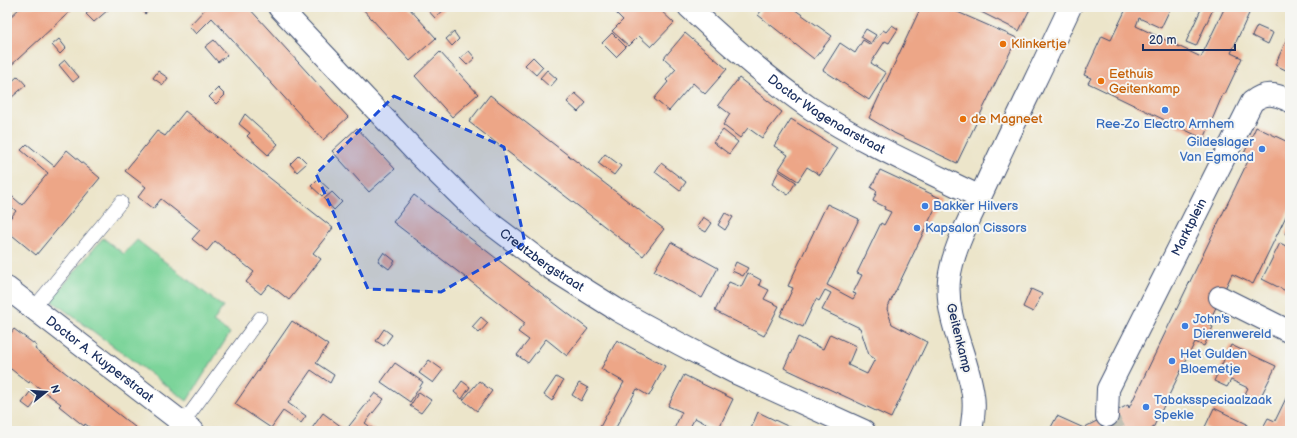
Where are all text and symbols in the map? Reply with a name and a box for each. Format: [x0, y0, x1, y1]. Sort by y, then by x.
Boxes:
scale bar [1143, 26, 1235, 52]
text: 20 m [1149, 33, 1176, 48]
place label: Klinkertje [1011, 36, 1067, 52]
marker: Klinkertje [998, 39, 1008, 49]
place label: Eethuis Geitenkamp [1109, 66, 1180, 97]
street label: Doctor Wagenaarstraat [764, 71, 888, 158]
marker: Eethuis Geitenkamp [1096, 76, 1106, 86]
marker: Ree-Zo Electro Arnhem [1160, 105, 1170, 115]
place label: de Magneet [971, 111, 1043, 127]
marker: de Magneet [958, 114, 968, 124]
place label: Ree-Zo Electro Arnhem [1096, 116, 1235, 132]
place label: Gildeslager Van Egmond [1180, 134, 1254, 165]
marker: Gildeslager Van Egmond [1257, 144, 1267, 154]
street label: Marktplein [1168, 196, 1210, 259]
place label: Bakker Hilvers [933, 198, 1019, 214]
marker: Bakker Hilvers [920, 201, 930, 211]
place label: Kapsalon Cissors [925, 220, 1027, 236]
marker: Kapsalon Cissors [912, 223, 922, 233]
street label: Creutzbergstraat [496, 225, 587, 295]
street label: Geitenkamp [943, 302, 975, 374]
place label: John's Dierenwereld [1193, 311, 1271, 342]
street label: Doctor A. Kuyperstraat [43, 313, 157, 406]
marker: John's Dierenwereld [1180, 321, 1190, 331]
place label: Het Gulden Bloemetje [1180, 346, 1247, 377]
marker: Het Gulden Bloemetje [1167, 356, 1177, 366]
north arrow [26, 372, 66, 412]
text: N [48, 383, 63, 395]
place label: Tabaksspeciaalzaak Spekle [1154, 392, 1272, 423]
marker: Tabaksspeciaalzaak Spekle [1141, 402, 1151, 412]

